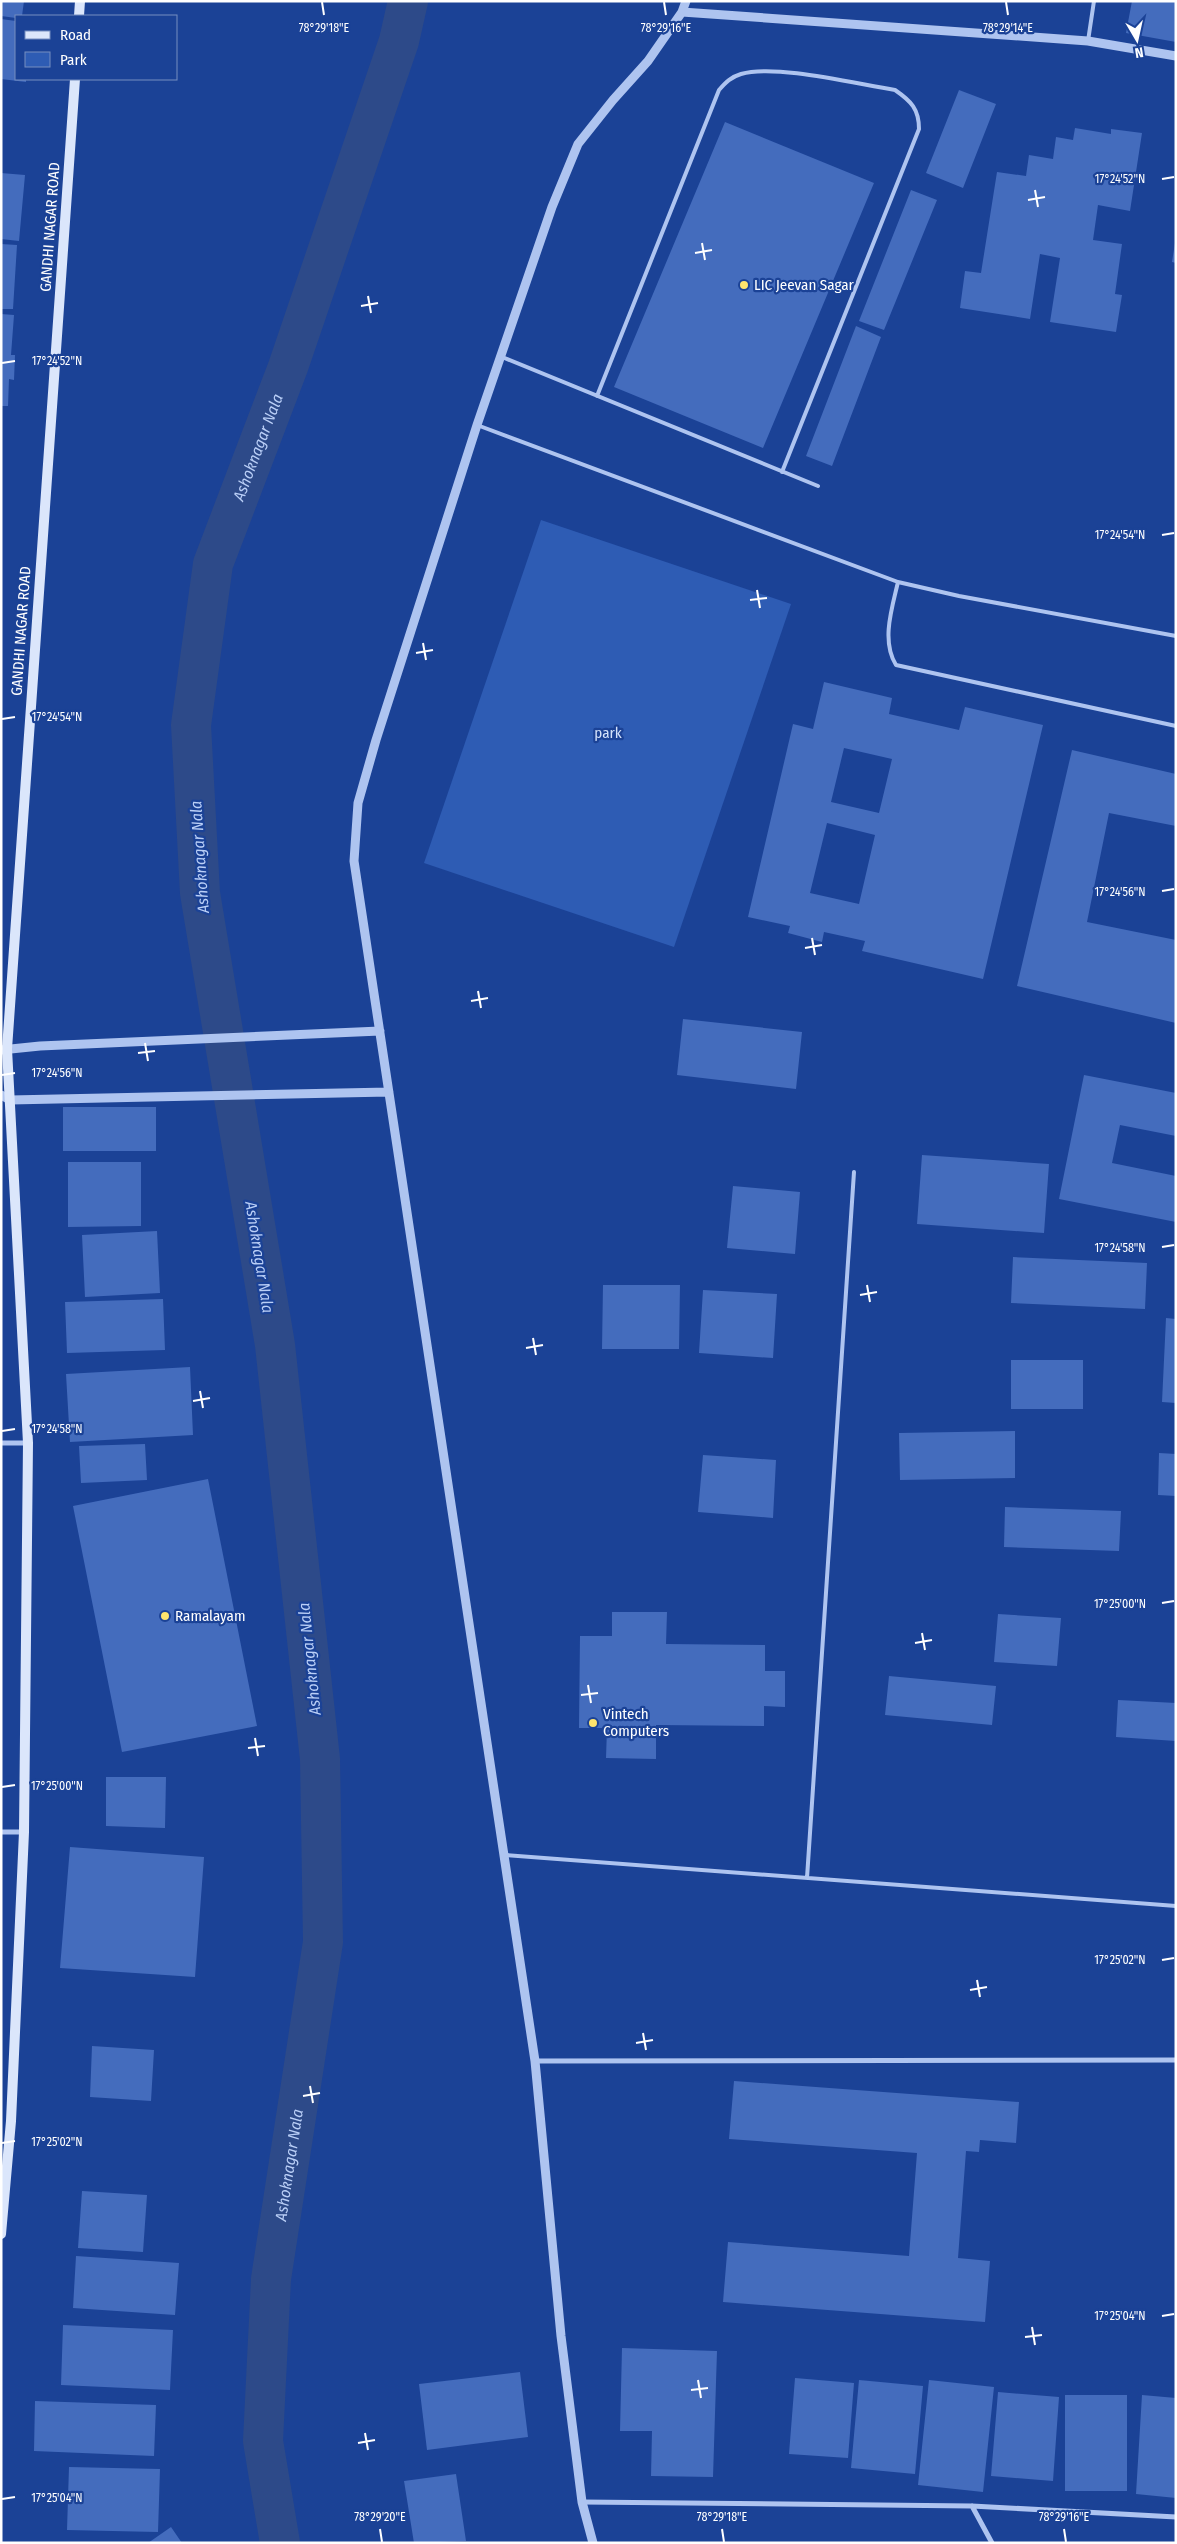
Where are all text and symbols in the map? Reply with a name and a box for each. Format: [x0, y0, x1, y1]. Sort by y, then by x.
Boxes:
legend [15, 15, 178, 80]
north arrow [1112, 15, 1162, 65]
text: 78°29'18"E [299, 21, 350, 35]
text: 78°29'16"E [641, 21, 692, 35]
text: 78°29'14"E [983, 21, 1033, 35]
text: Road [60, 26, 91, 44]
text: N [1133, 43, 1144, 61]
text: Park [60, 51, 87, 69]
street label: GANDHI NAGAR ROAD [36, 162, 64, 292]
text: 17°24'52"N [1095, 172, 1145, 186]
place label: LIC Jeevan Sagar [754, 276, 855, 294]
marker: LIC Jeevan Sagar [738, 279, 750, 291]
text: 17°24'52"N [32, 354, 82, 368]
water label: Ashoknagar Nala [229, 391, 287, 504]
text: 17°24'54"N [1095, 528, 1145, 542]
street label: GANDHI NAGAR ROAD [7, 566, 35, 696]
text: 17°24'54"N [32, 710, 82, 724]
park label: park [594, 724, 622, 742]
water label: Ashoknagar Nala [186, 800, 213, 915]
text: 17°24'56"N [1094, 885, 1146, 899]
text: 17°24'56"N [31, 1066, 83, 1080]
water label: Ashoknagar Nala [241, 1199, 278, 1314]
text: 17°24'58"N [1094, 1241, 1146, 1255]
text: 17°24'58"N [31, 1422, 83, 1436]
text: 17°25'00"N [1094, 1597, 1146, 1611]
water label: Ashoknagar Nala [294, 1602, 325, 1717]
place label: Ramalayam [175, 1607, 246, 1625]
marker: Ramalayam [159, 1610, 171, 1622]
place label: Vintech Computers [603, 1705, 669, 1740]
marker: Vintech Computers [587, 1717, 599, 1729]
text: 17°25'00"N [31, 1779, 83, 1793]
text: 17°25'02"N [1094, 1953, 1146, 1967]
water label: Ashoknagar Nala [271, 2108, 307, 2223]
text: 17°25'02"N [31, 2135, 83, 2149]
text: 17°25'04"N [1094, 2309, 1146, 2323]
text: 17°25'04"N [31, 2491, 83, 2505]
text: 78°29'20"E [354, 2510, 406, 2524]
text: 78°29'18"E [697, 2510, 748, 2524]
text: 78°29'16"E [1039, 2510, 1090, 2524]

